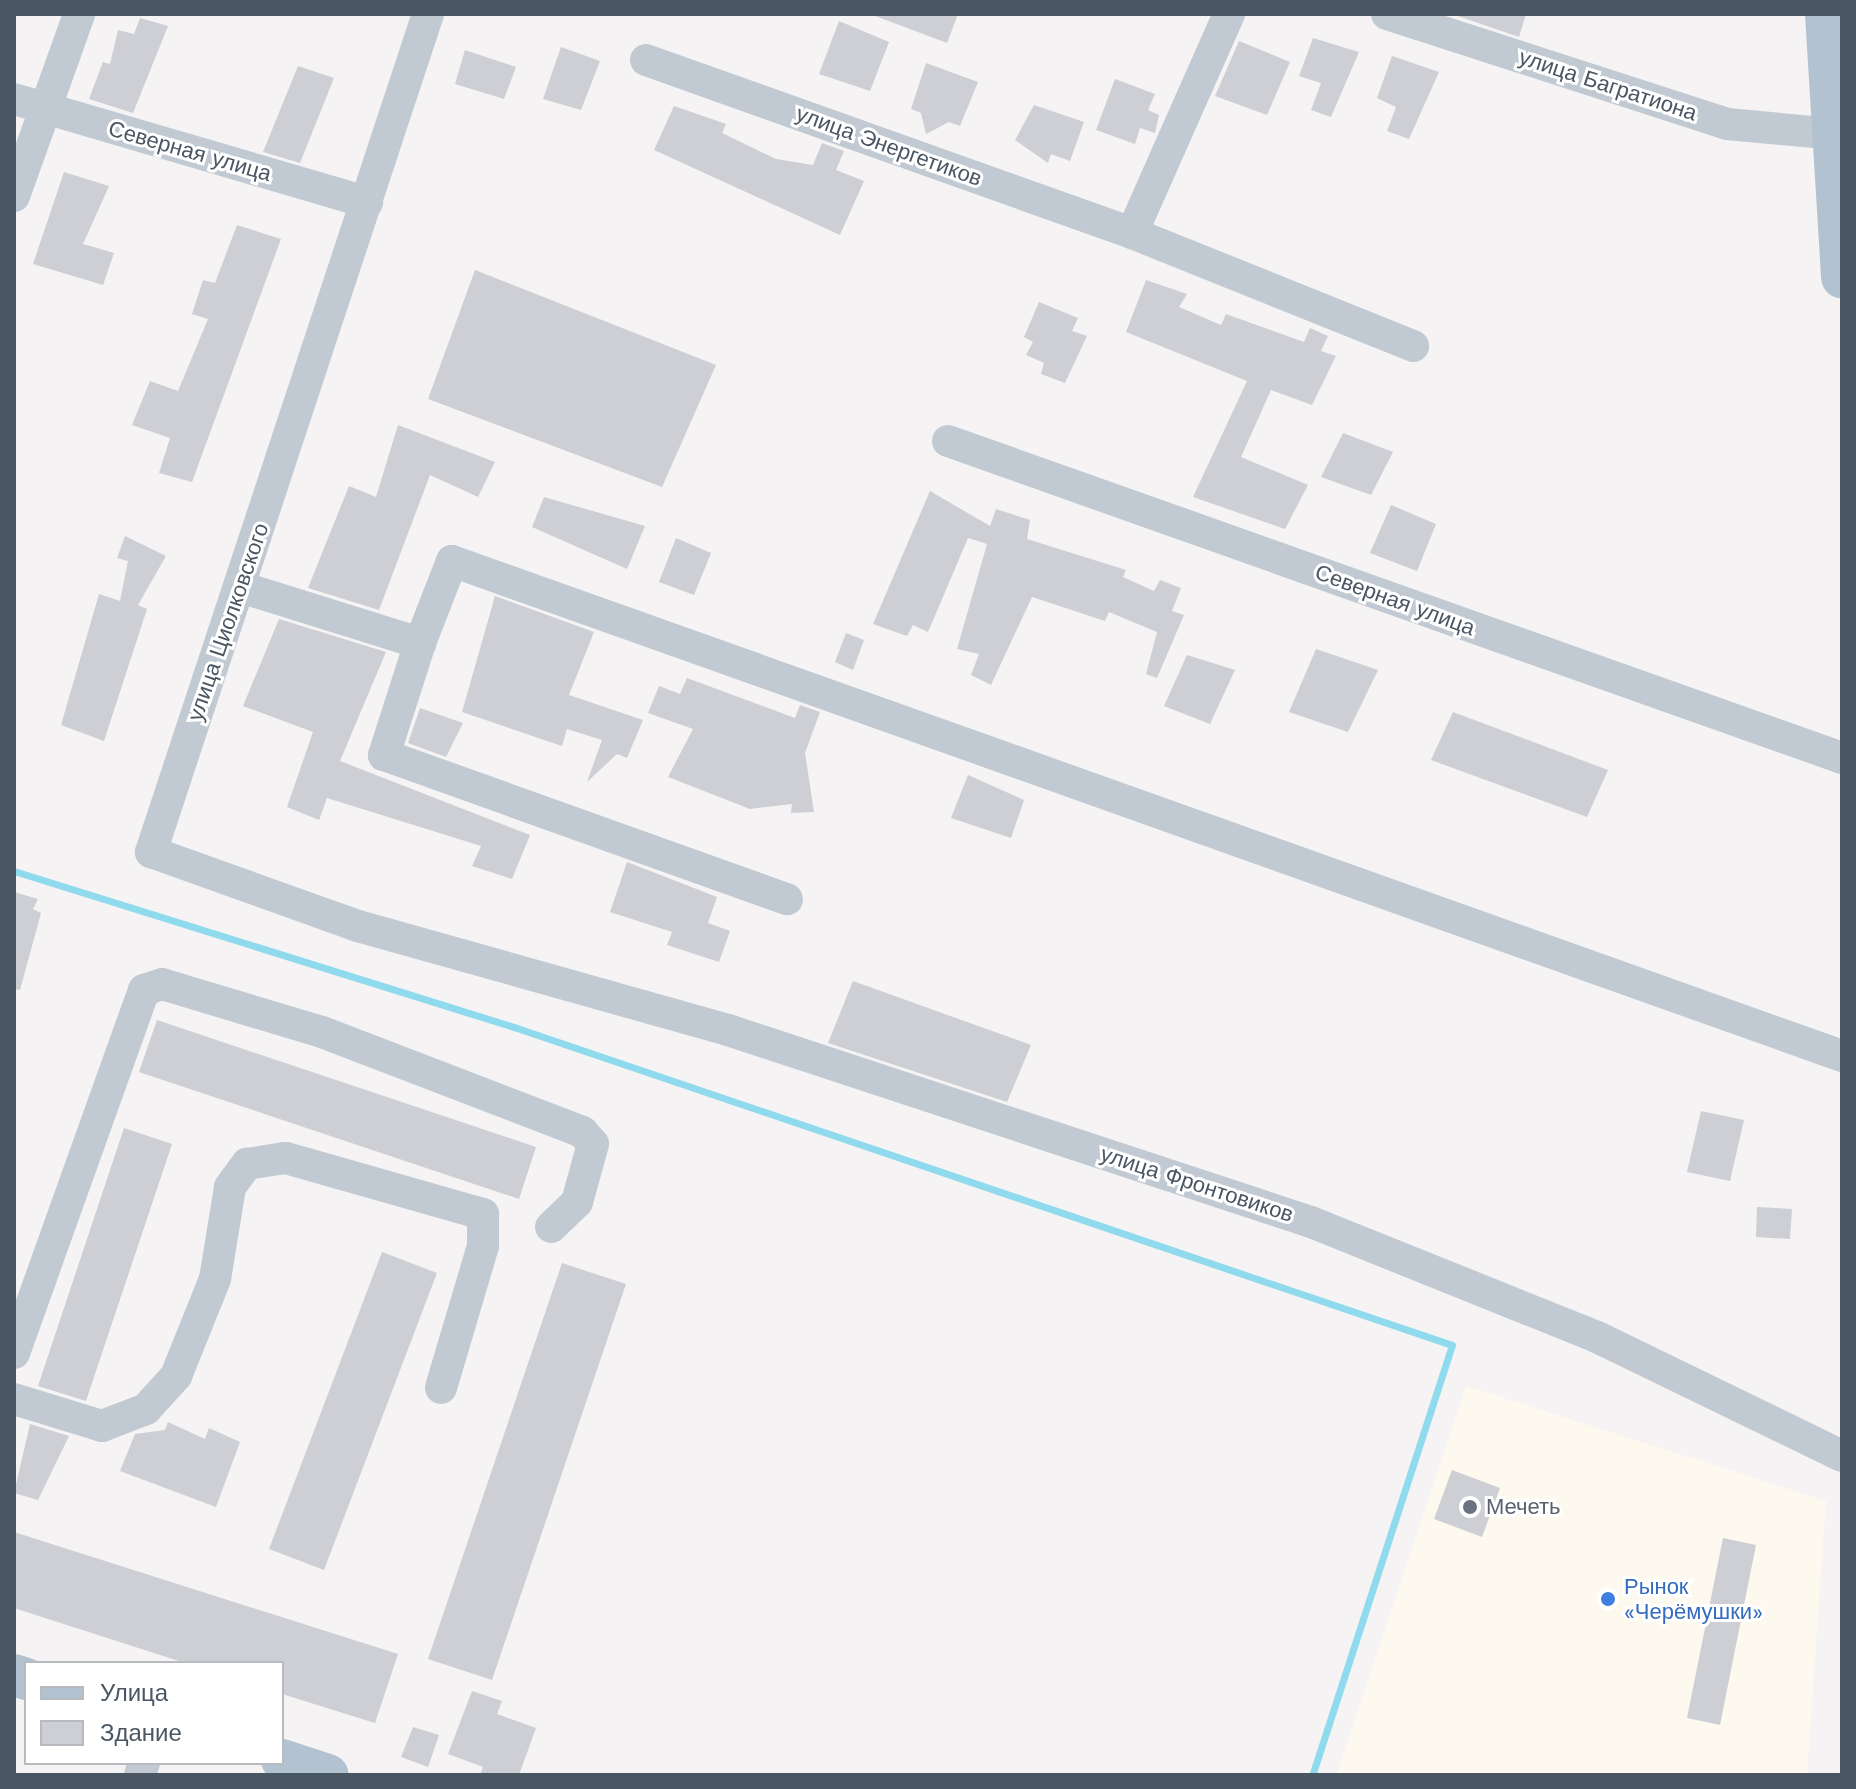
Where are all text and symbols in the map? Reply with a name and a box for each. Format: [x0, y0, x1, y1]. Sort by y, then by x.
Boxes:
street label: улица Багратиона [1516, 44, 1700, 126]
street label: улица Энергетиков [793, 100, 985, 192]
street label: Северная улица [105, 115, 275, 187]
street label: улица Циолковского [182, 520, 274, 724]
street label: Северная улица [1311, 559, 1479, 641]
street label: улица Фронтовиков [1097, 1140, 1297, 1228]
place label: Мечеть [1486, 1494, 1561, 1520]
marker: Мечеть [1461, 1498, 1479, 1516]
place label: Рынок «Черёмушки» [1624, 1573, 1763, 1624]
marker: Рынок «Черёмушки» [1599, 1590, 1617, 1608]
legend [24, 1661, 284, 1765]
text: Улица [100, 1679, 168, 1707]
text: Здание [100, 1719, 182, 1747]

